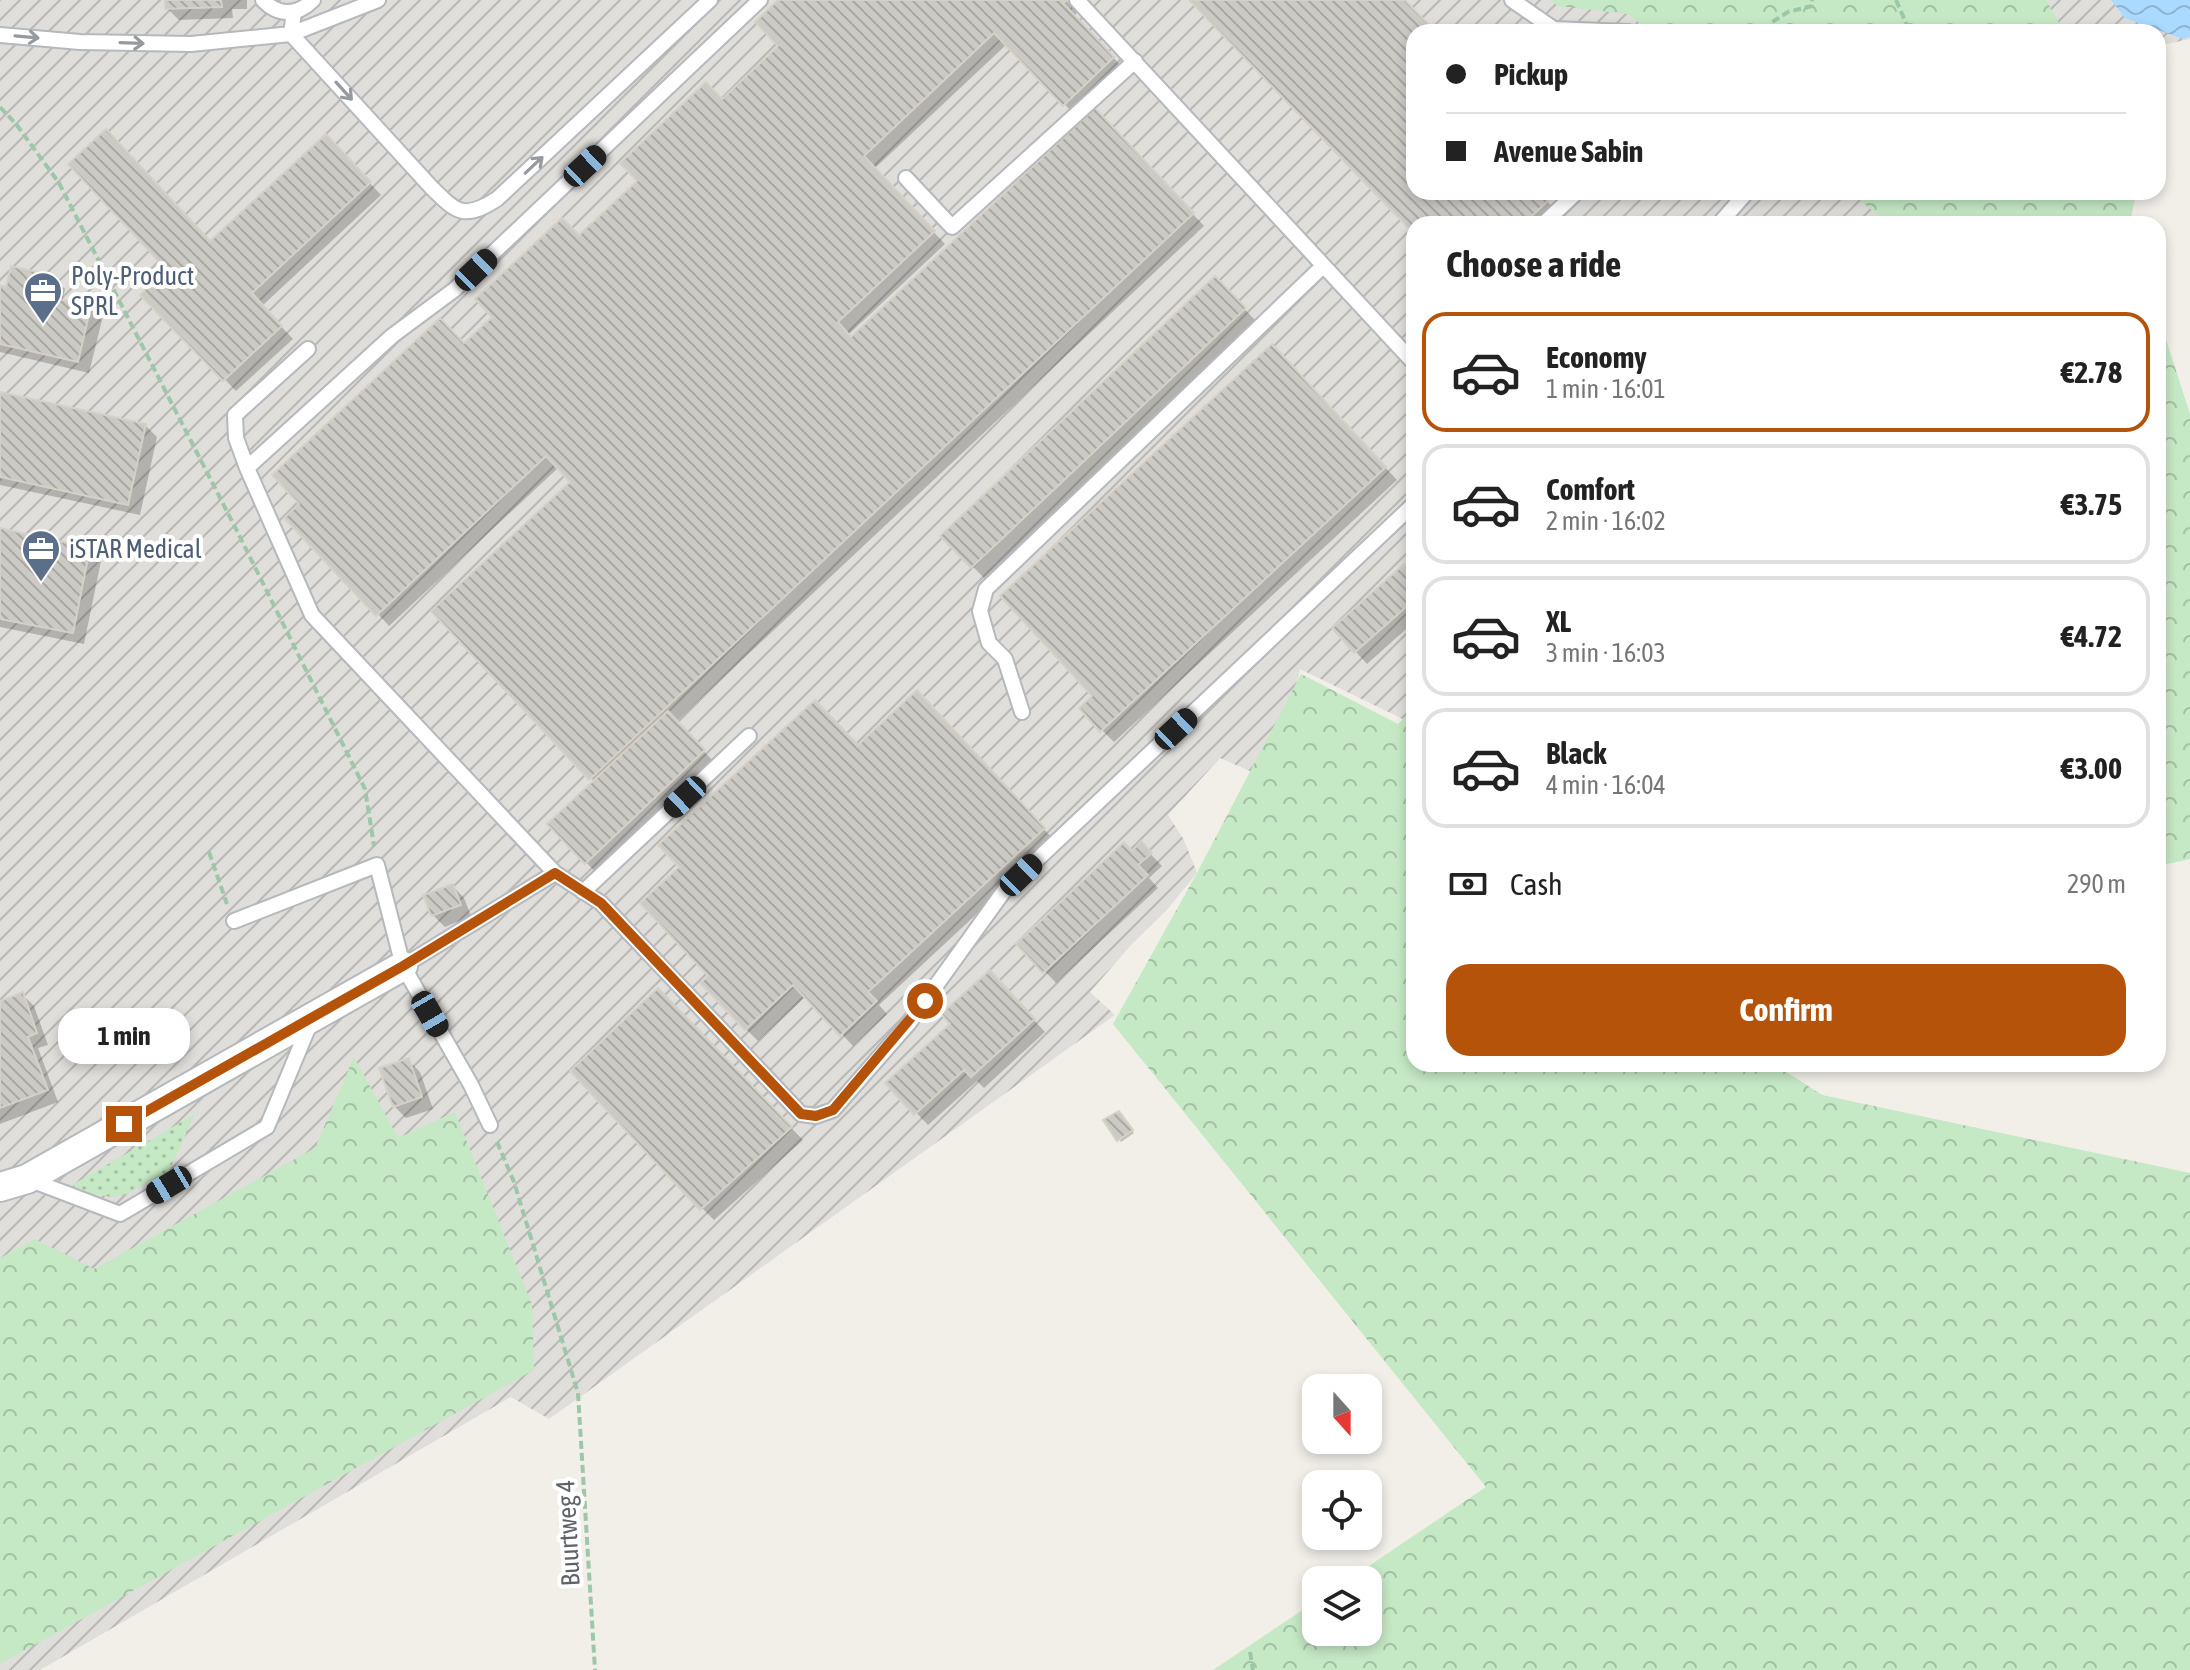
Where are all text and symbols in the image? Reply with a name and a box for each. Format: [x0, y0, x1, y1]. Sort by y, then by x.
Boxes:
one-way arrow [13, 30, 40, 45]
one-way arrow [118, 36, 145, 51]
text: Pickup [1494, 57, 1568, 91]
one-way arrow [334, 81, 352, 101]
text: Avenue Sabin [1494, 134, 1643, 168]
car [559, 141, 611, 191]
one-way arrow [524, 155, 544, 174]
text: Choose a ride [1446, 243, 1621, 285]
car [450, 245, 502, 295]
place label: Poly-Product SPRL [71, 261, 194, 321]
office icon: Poly-Product SPRL [22, 270, 64, 325]
icon: car [1450, 336, 1522, 408]
text: Economy [1546, 340, 1647, 374]
text: €2.78 [2061, 355, 2122, 389]
text: 1 min · 16:01 [1546, 374, 1666, 404]
icon: car [1450, 468, 1522, 540]
text: Comfort [1546, 472, 1635, 506]
text: €3.75 [2061, 487, 2122, 521]
text: 2 min · 16:02 [1546, 506, 1666, 536]
office icon: iSTAR Medical [20, 528, 62, 583]
place label: iSTAR Medical [69, 534, 202, 564]
icon: car [1450, 600, 1522, 672]
text: XL [1546, 604, 1571, 638]
text: €4.72 [2061, 619, 2122, 653]
text: 3 min · 16:03 [1546, 638, 1666, 668]
car [1150, 704, 1202, 754]
icon: car [1450, 732, 1522, 804]
text: Black [1546, 736, 1606, 770]
text: €3.00 [2061, 751, 2122, 785]
text: 4 min · 16:04 [1546, 770, 1666, 800]
car [659, 772, 711, 822]
car [995, 850, 1047, 900]
icon: cash [1446, 862, 1490, 906]
text: Cash [1510, 867, 1563, 901]
text: 290 m [2067, 869, 2126, 899]
button: Confirm [1446, 964, 2126, 1056]
route start [907, 983, 943, 1019]
car [408, 987, 452, 1041]
callout: 1 min [58, 1008, 190, 1064]
text: 1 min [97, 1021, 151, 1051]
route end [106, 1106, 142, 1142]
car [142, 1162, 196, 1208]
north arrow [1302, 1374, 1382, 1454]
map controls [1302, 1374, 1382, 1646]
button: locate [1302, 1470, 1382, 1550]
street label: Buurtweg 4 [550, 1479, 586, 1587]
button: layers [1302, 1566, 1382, 1646]

